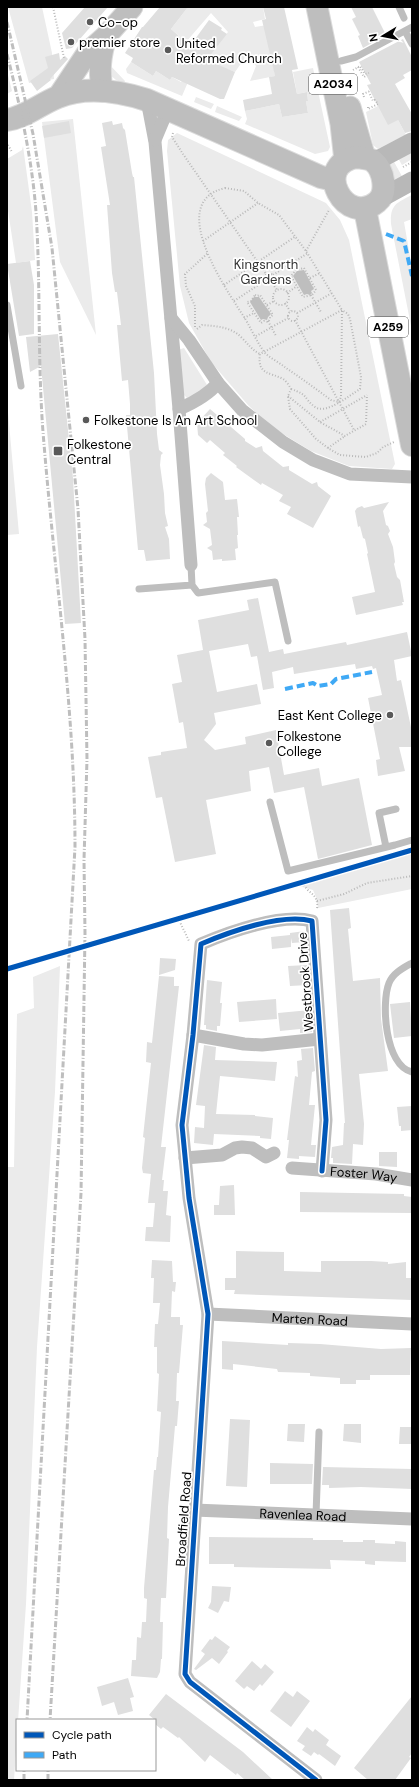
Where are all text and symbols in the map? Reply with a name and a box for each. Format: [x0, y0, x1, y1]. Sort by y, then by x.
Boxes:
place label: Co-op [98, 14, 138, 31]
north arrow [363, 16, 403, 56]
marker: Co-op [85, 17, 95, 27]
text: N [366, 33, 381, 43]
place label: premier store [79, 34, 160, 51]
place label: United Reformed Church [176, 35, 282, 67]
marker: premier store [66, 37, 76, 47]
marker: United Reformed Church [163, 45, 173, 55]
road number: A2034 [309, 74, 357, 94]
park label: Kingsnorth Gardens [234, 256, 298, 288]
road number: A259 [368, 317, 408, 337]
place label: Folkestone Is An Art School [94, 412, 257, 429]
marker: Folkestone Is An Art School [81, 415, 91, 425]
place label: Folkestone Central [67, 436, 131, 468]
marker: Folkestone Central [52, 445, 64, 457]
place label: East Kent College [278, 707, 382, 724]
marker: East Kent College [385, 710, 395, 720]
place label: Folkestone College [277, 728, 341, 760]
marker: Folkestone College [264, 738, 274, 748]
street label: Westbrook Drive [294, 932, 317, 1032]
street label: Foster Way [330, 1163, 398, 1186]
street label: Marten Road [271, 1309, 348, 1330]
street label: Broadfield Road [172, 1471, 195, 1567]
street label: Ravenlea Road [259, 1505, 347, 1525]
legend [16, 1719, 156, 1771]
text: Cycle path [52, 1727, 112, 1743]
text: Path [52, 1747, 77, 1763]

